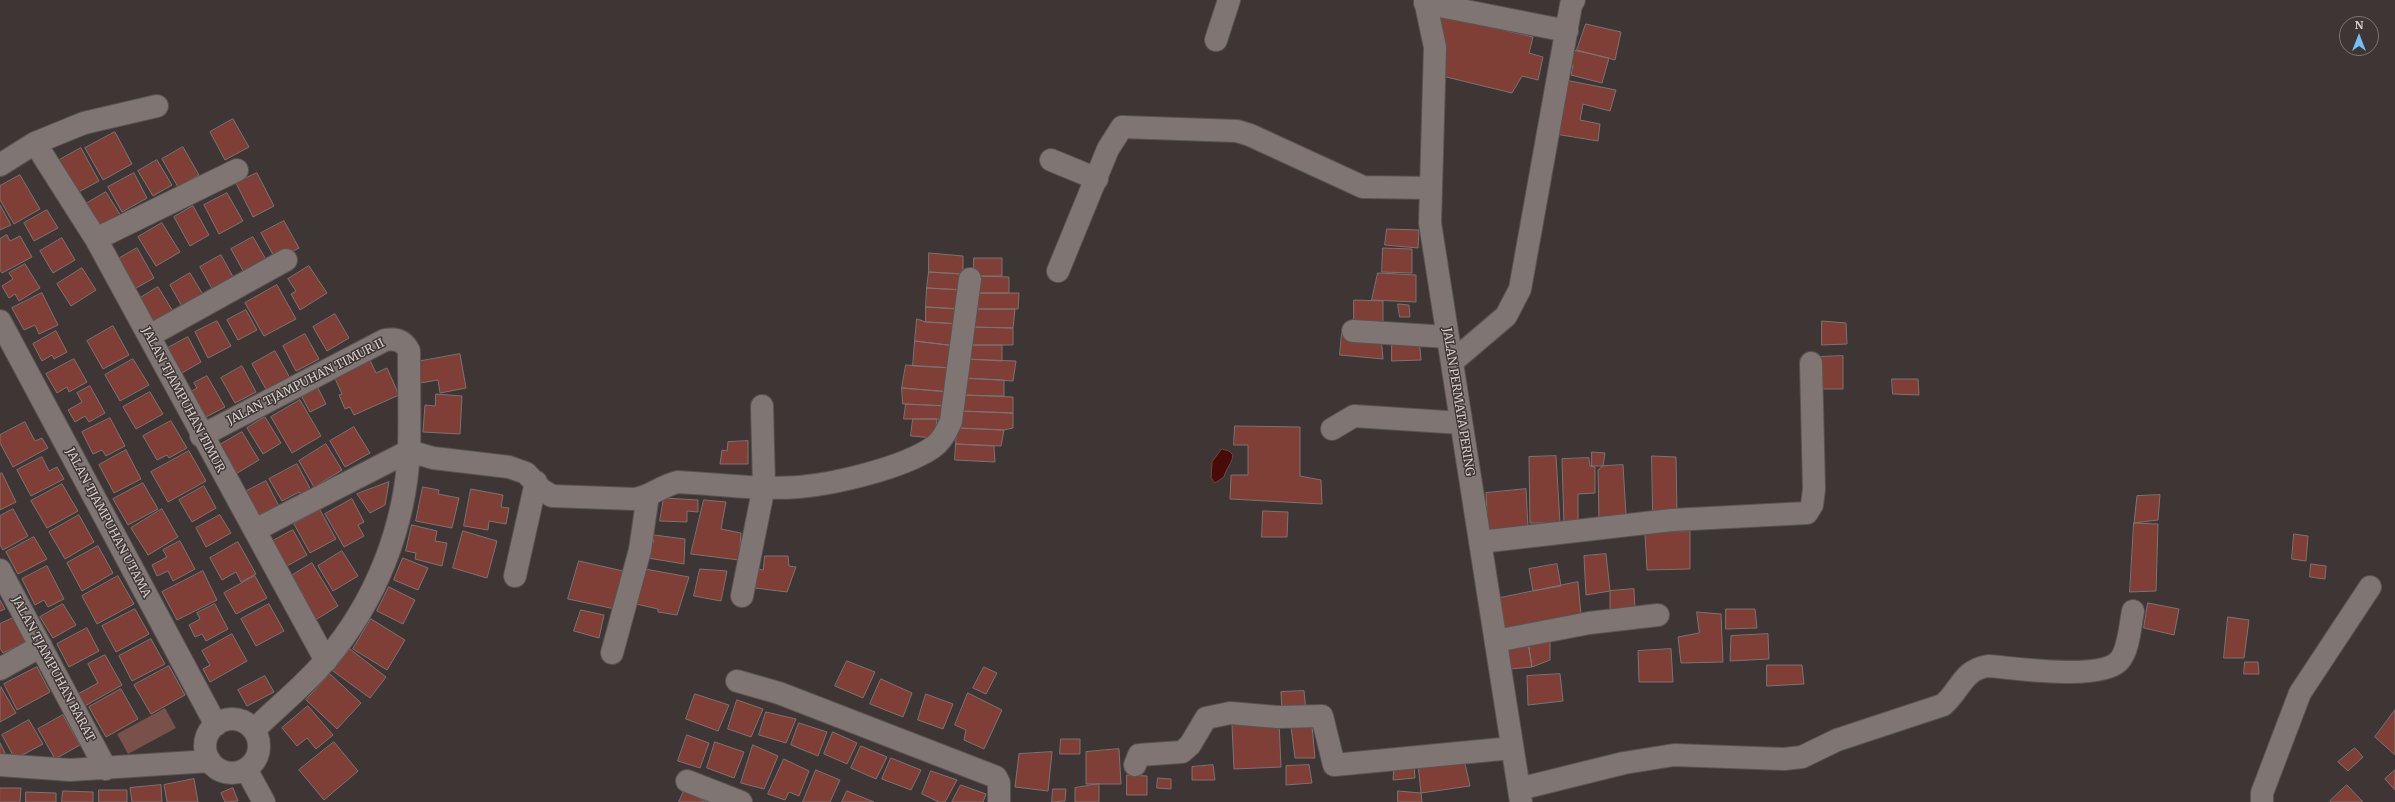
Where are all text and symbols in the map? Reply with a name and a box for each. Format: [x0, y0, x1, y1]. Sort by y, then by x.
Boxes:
north arrow [2339, 16, 2379, 56]
text: N [2355, 18, 2363, 32]
street label: JALAN TJAMPUHAN TIMUR [138, 325, 228, 475]
street label: JALAN PERMATA PERING [1439, 327, 1477, 477]
street label: JALAN TJAMPUHAN TIMUR II [225, 336, 387, 428]
street label: JALAN TJAMPUHAN UTAMA [62, 446, 154, 600]
street label: JALAN TJAMPUHAN BARAT [9, 594, 97, 744]

